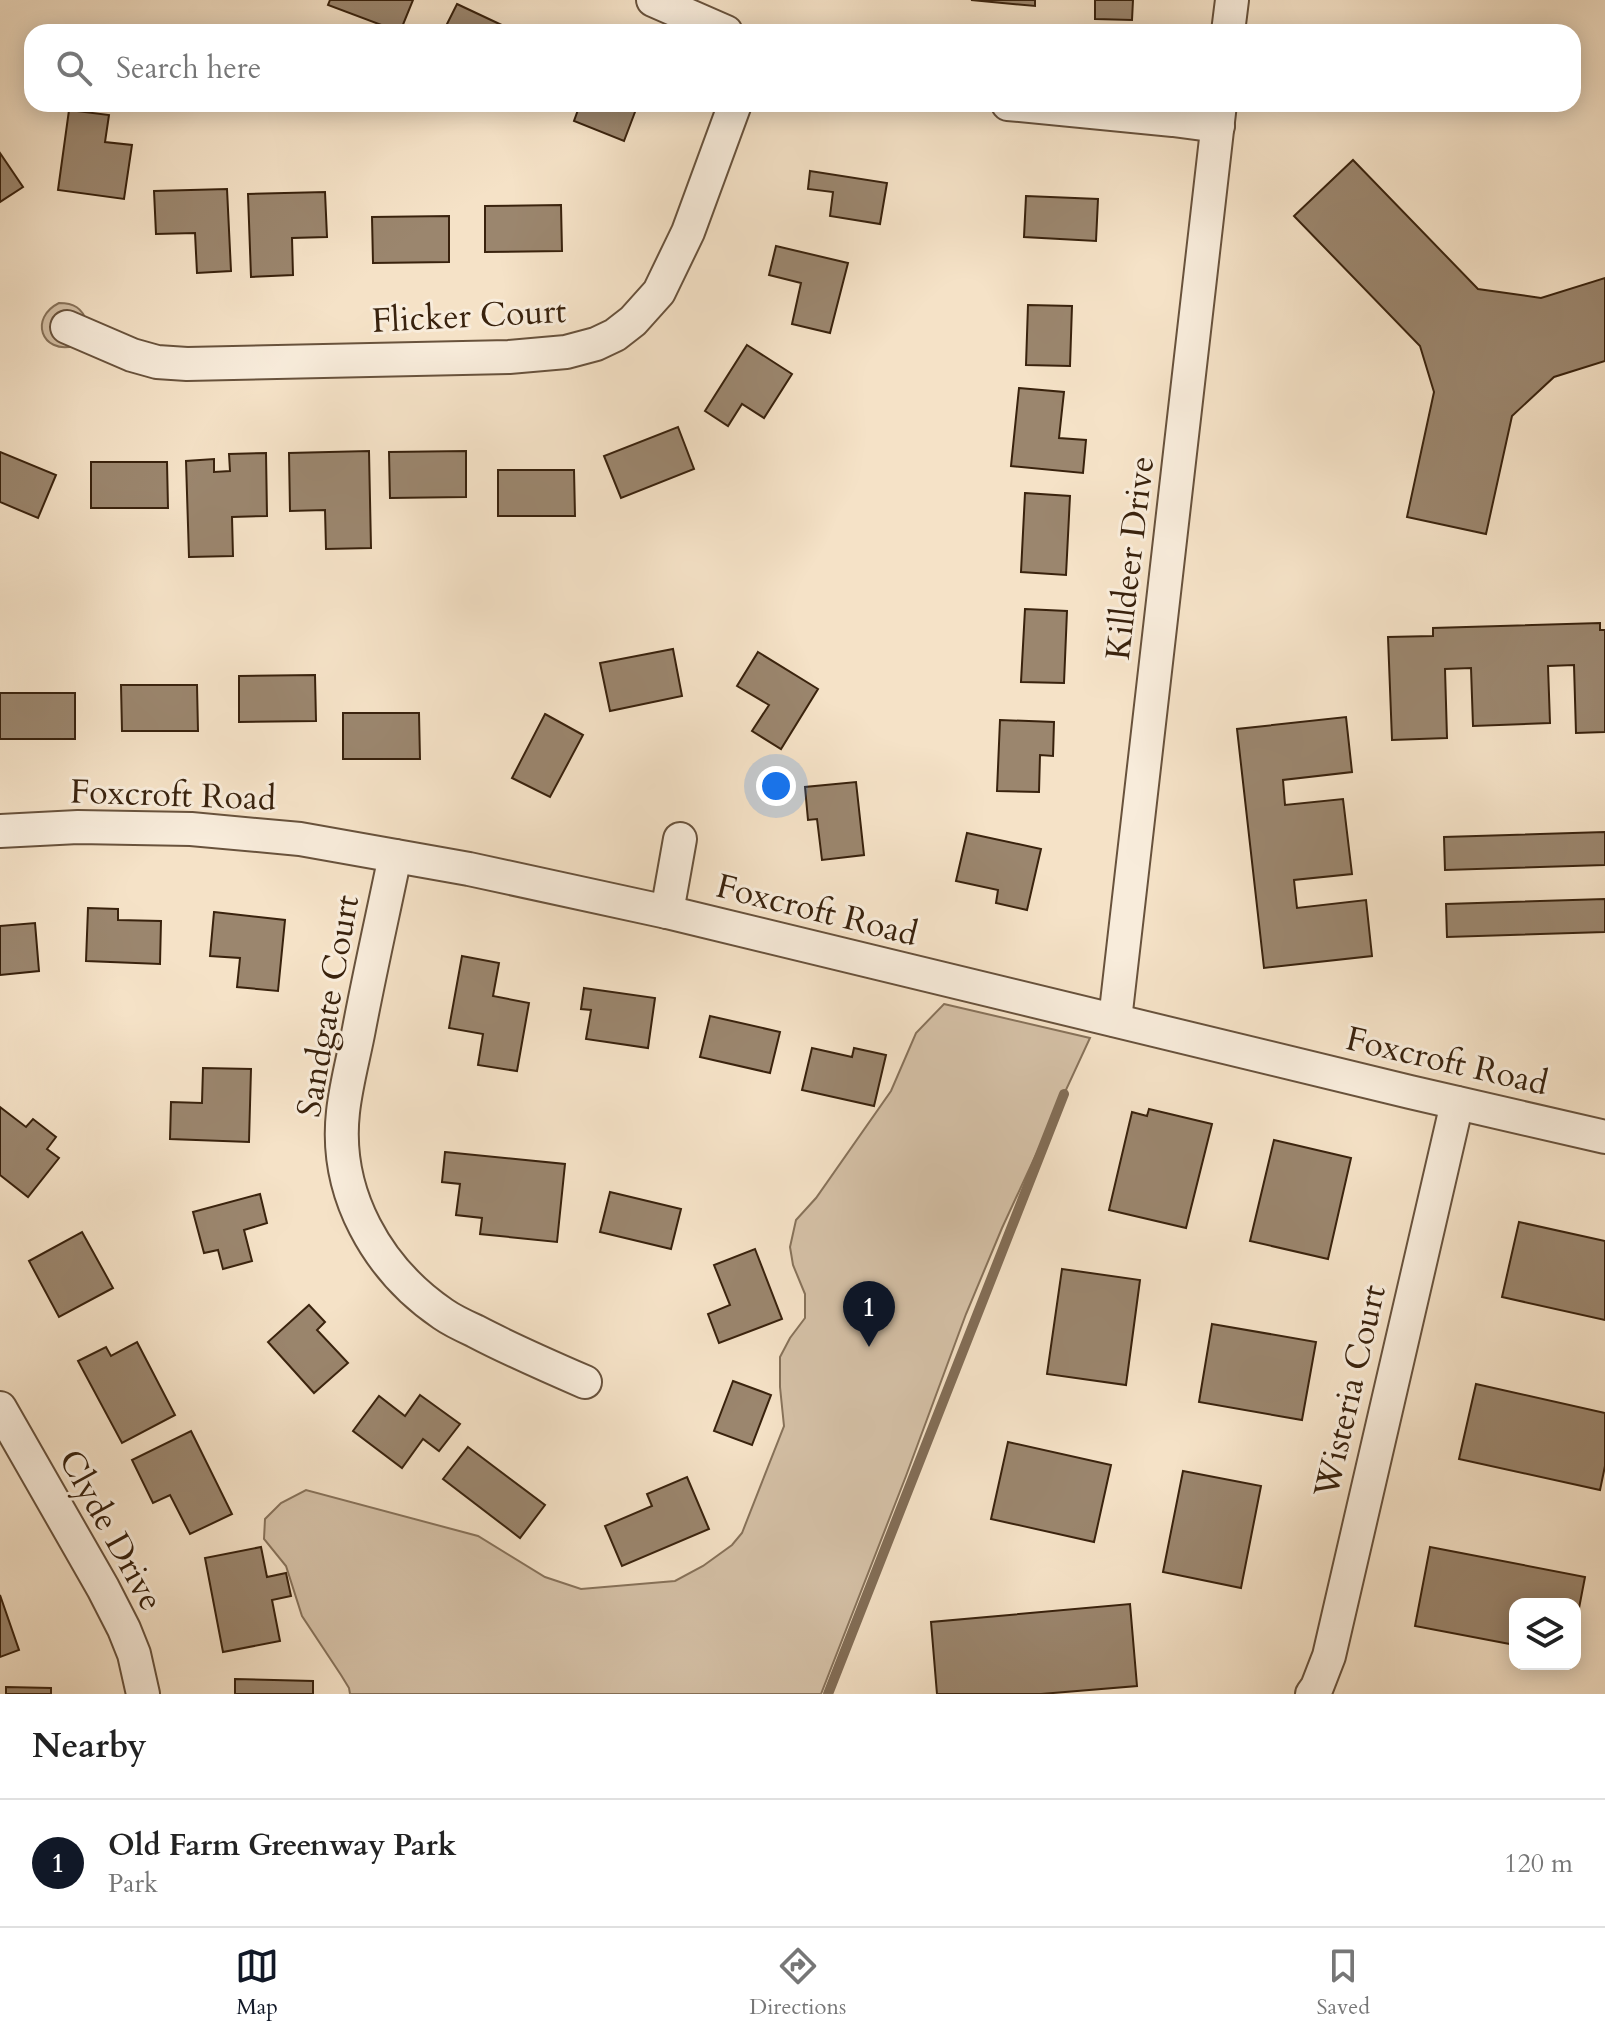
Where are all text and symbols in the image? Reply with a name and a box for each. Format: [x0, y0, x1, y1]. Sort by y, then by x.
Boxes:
search box [24, 24, 1581, 112]
icon: search [52, 46, 96, 90]
text: Search here [116, 48, 261, 89]
street label: Flicker Court [371, 288, 568, 344]
street label: Killdeer Drive [1095, 454, 1165, 662]
your location [756, 766, 796, 806]
street label: Foxcroft Road [69, 768, 277, 822]
street label: Foxcroft Road [712, 863, 922, 957]
street label: Sandgate Court [286, 891, 370, 1120]
street label: Foxcroft Road [1342, 1015, 1552, 1107]
street label: Wisteria Court [1303, 1280, 1397, 1503]
pin: 1 [843, 1281, 895, 1347]
street label: Clyde Drive [48, 1441, 174, 1619]
map controls [1509, 1598, 1581, 1670]
button: layers [1509, 1598, 1581, 1670]
text: Nearby [32, 1723, 147, 1769]
text: Old Farm Greenway Park [108, 1825, 457, 1866]
text: 1 [51, 1846, 65, 1881]
text: 120 m [1504, 1846, 1573, 1881]
text: Park [108, 1866, 158, 1901]
tab: Map [235, 1944, 279, 2022]
tab: Directions [749, 1944, 846, 2022]
tab: Saved [1317, 1944, 1370, 2022]

